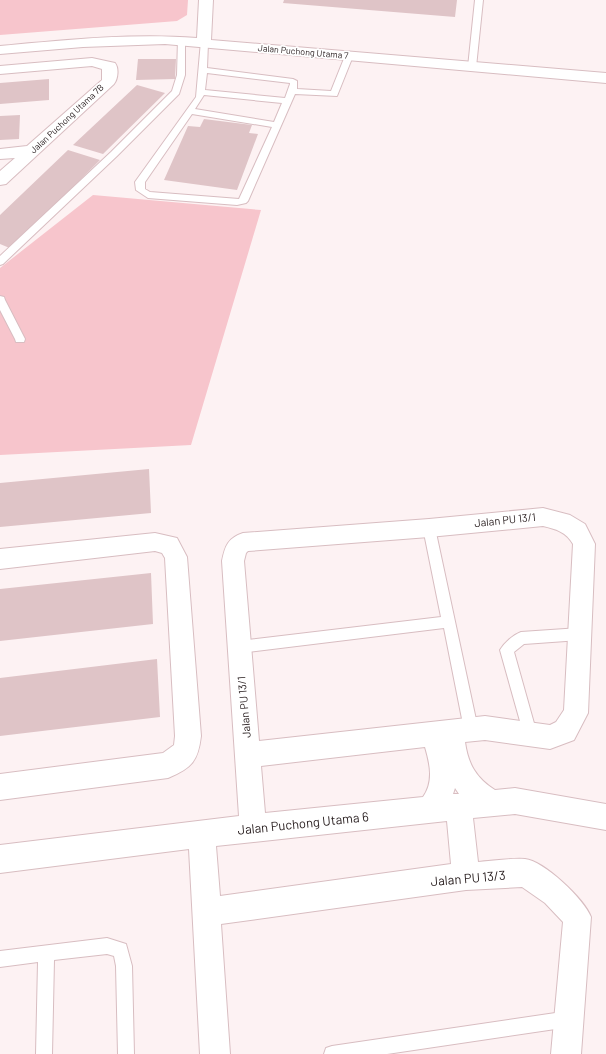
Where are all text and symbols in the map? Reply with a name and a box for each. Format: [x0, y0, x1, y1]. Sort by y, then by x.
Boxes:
street label: Jalan Puchong Utama 7 [257, 42, 350, 61]
street label: Jalan Puchong Utama 7B [28, 82, 106, 156]
street label: Jalan PU 13/1 [474, 510, 536, 529]
street label: Jalan PU 13/1 [234, 676, 253, 738]
street label: Jalan Puchong Utama 6 [237, 808, 370, 838]
street label: Jalan PU 13/3 [430, 867, 506, 889]

